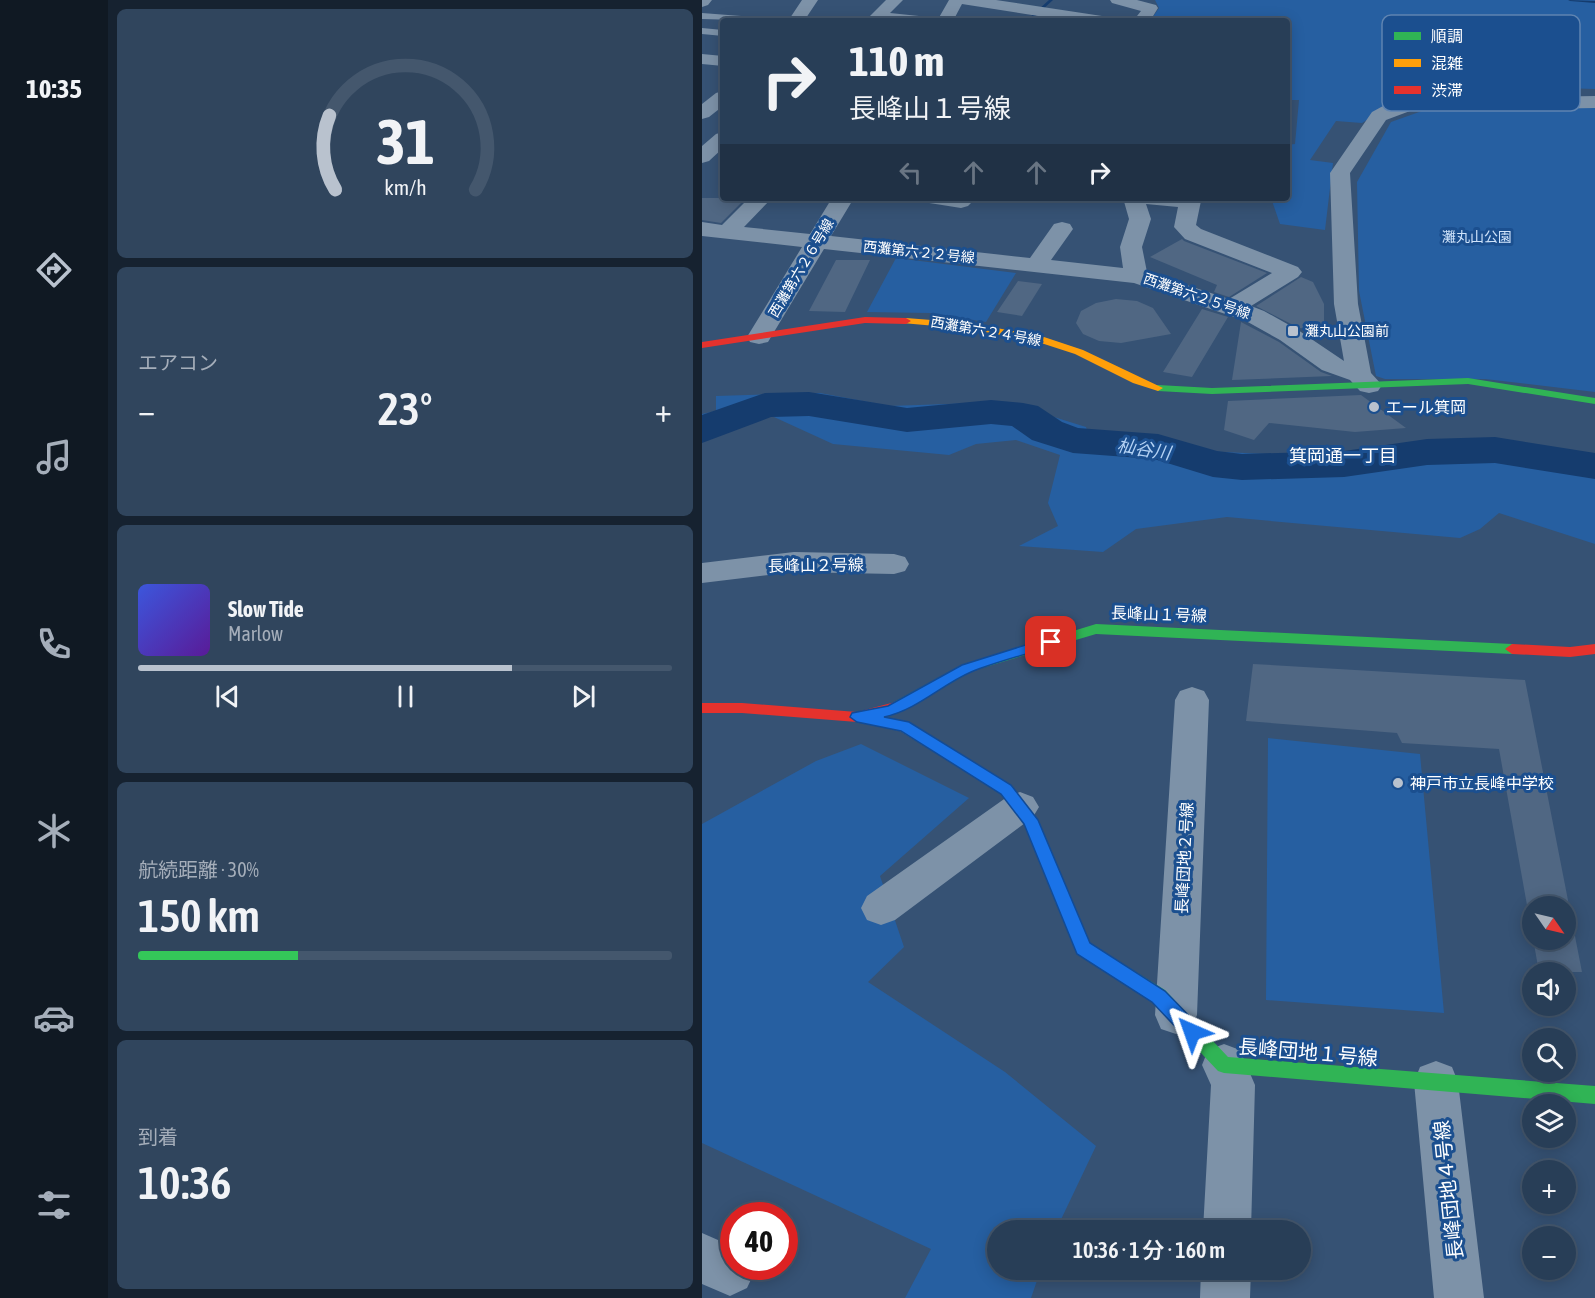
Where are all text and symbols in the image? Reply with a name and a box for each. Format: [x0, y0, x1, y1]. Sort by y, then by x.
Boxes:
legend [1382, 15, 1580, 111]
text: 順調 [1431, 27, 1463, 45]
text: 110 m [849, 37, 944, 85]
icon: right [750, 42, 828, 120]
text: 混雑 [1431, 54, 1463, 72]
text: 10:35 [26, 73, 82, 104]
text: 渋滞 [1431, 81, 1463, 99]
text: 長峰山１号線 [849, 93, 1011, 124]
text: 31 [376, 107, 434, 178]
icon: left [894, 156, 927, 189]
icon: ahead [957, 156, 990, 189]
icon: ahead [1020, 156, 1053, 189]
icon: right [1083, 156, 1116, 189]
text: km/h [384, 176, 426, 201]
street label: 西灘第六２６号線 [765, 216, 837, 320]
park label: 灘丸山公園 [1442, 229, 1512, 245]
street label: 西灘第六２２号線 [862, 238, 976, 266]
icon: directions [33, 249, 75, 291]
street label: 西灘第六２５号線 [1141, 270, 1253, 322]
street label: 西灘第六２４号線 [929, 313, 1043, 349]
place label: 灘丸山公園前 [1305, 323, 1389, 339]
marker: 灘丸山公園前 [1286, 324, 1300, 338]
text: エアコン [138, 351, 218, 374]
text: 23° [378, 383, 432, 435]
text: − [138, 391, 155, 429]
text: + [655, 391, 672, 429]
place label: エール箕岡 [1386, 398, 1466, 416]
marker: エール箕岡 [1367, 400, 1381, 414]
water label: 杣谷川 [1116, 434, 1174, 464]
icon: music [33, 436, 75, 478]
district label: 箕岡通一丁目 [1289, 445, 1397, 466]
street label: 長峰山２号線 [768, 555, 864, 575]
text: Slow Tide [228, 596, 304, 622]
street label: 長峰山１号線 [1111, 603, 1207, 625]
pin [1025, 616, 1076, 667]
text: Marlow [228, 622, 283, 645]
icon: phone [33, 623, 75, 665]
icon: arrive [1034, 625, 1067, 658]
icon: previous [211, 680, 244, 713]
icon: pause [389, 680, 422, 713]
icon: next [567, 680, 600, 713]
place label: 神戸市立長峰中学校 [1410, 774, 1554, 792]
marker: 神戸市立長峰中学校 [1391, 776, 1405, 790]
street label: 長峰団地２号線 [1172, 802, 1196, 914]
icon: climate [33, 810, 75, 852]
text: 航続距離 · 30% [138, 858, 259, 881]
text: 150 km [138, 890, 260, 942]
north arrow [1522, 896, 1576, 950]
map controls [1522, 896, 1576, 1280]
button: sound [1522, 962, 1576, 1016]
icon: car [33, 997, 75, 1039]
position arrow [1160, 1000, 1224, 1064]
button: search [1522, 1028, 1576, 1082]
street label: 長峰団地１号線 [1237, 1034, 1379, 1070]
button: layers [1522, 1094, 1576, 1148]
street label: 長峰団地４号線 [1429, 1119, 1467, 1261]
text: 到着 [138, 1125, 178, 1148]
text: 10:36 [138, 1157, 232, 1209]
button: + [1522, 1160, 1576, 1214]
icon: filters [33, 1184, 75, 1226]
speed limit sign: 40 [720, 1202, 798, 1280]
button: − [1522, 1226, 1576, 1280]
text: 10:36 · 1 分 · 160 m [1073, 1237, 1225, 1263]

